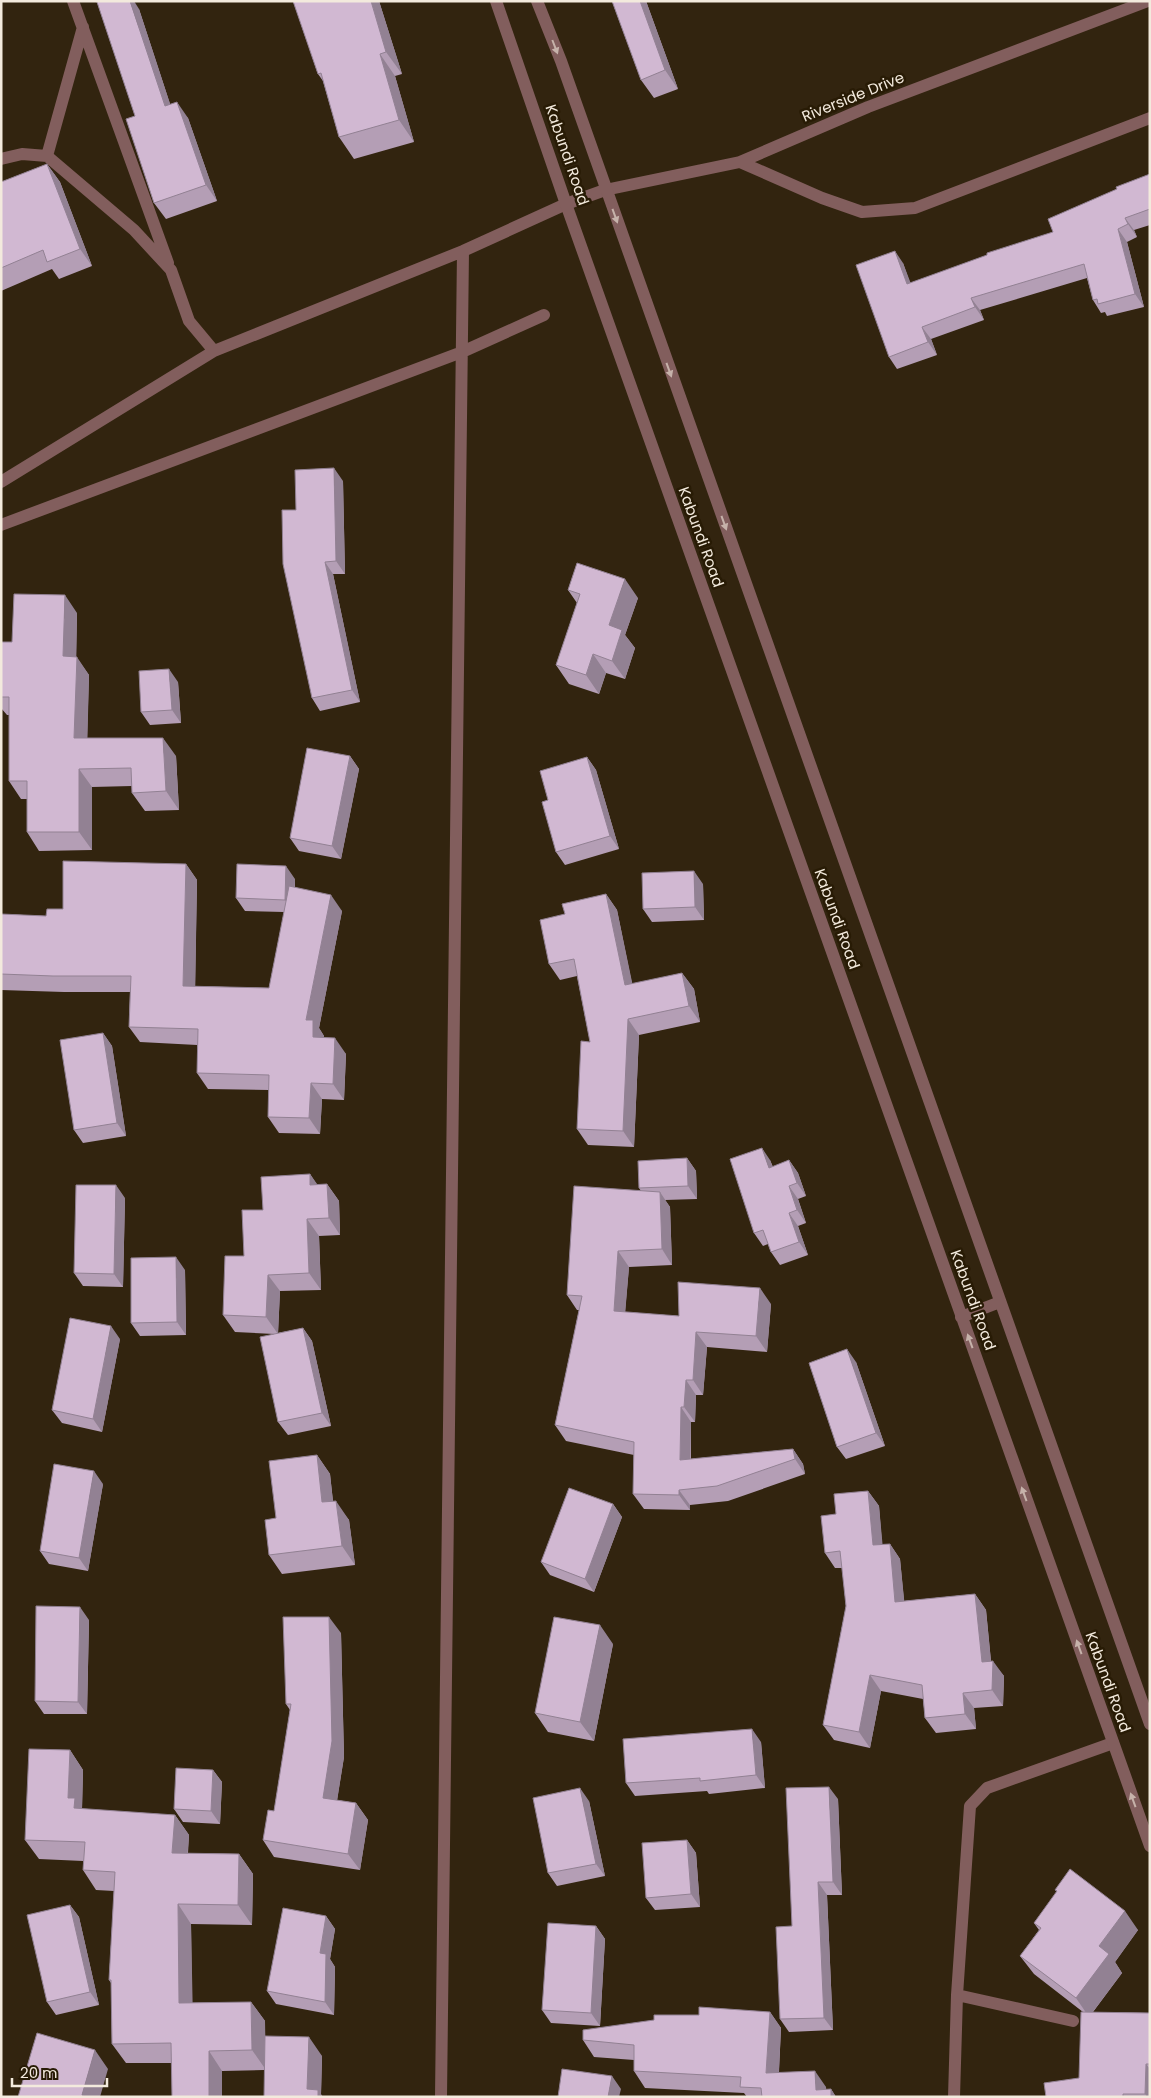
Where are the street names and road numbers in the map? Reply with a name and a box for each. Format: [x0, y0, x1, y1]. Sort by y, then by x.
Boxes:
street label: Riverside Drive [798, 66, 907, 127]
street label: Kabundi Road [540, 102, 595, 208]
street label: Kabundi Road [674, 484, 729, 590]
street label: Kabundi Road [810, 866, 865, 972]
street label: Kabundi Road [946, 1247, 1001, 1353]
street label: Kabundi Road [1081, 1629, 1136, 1735]

